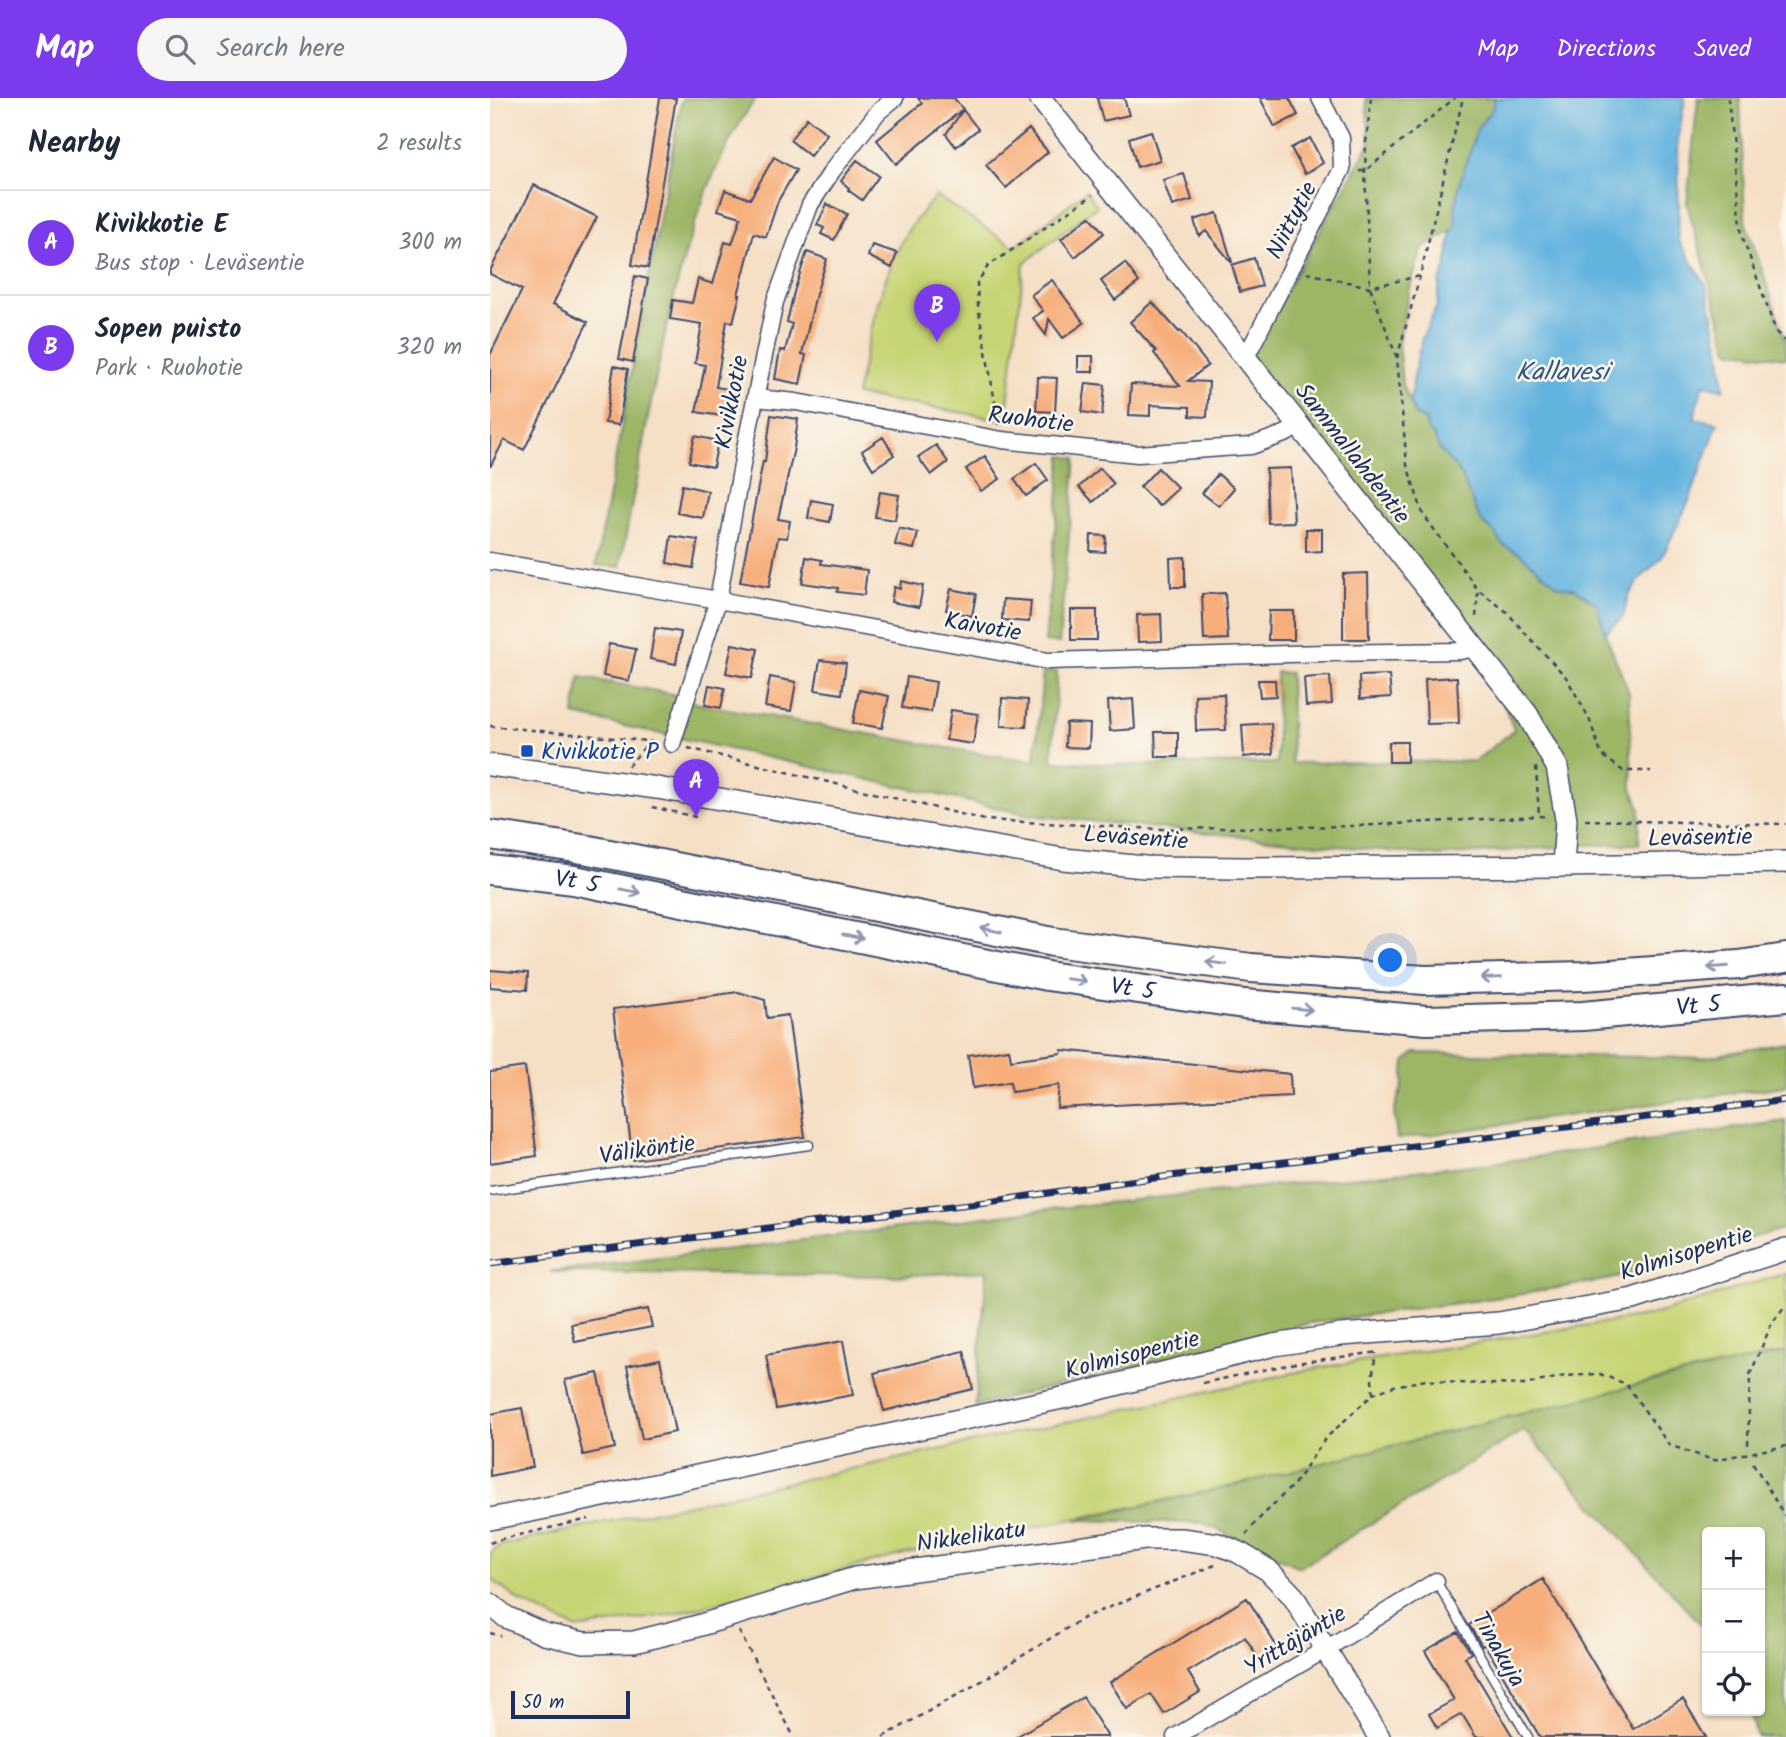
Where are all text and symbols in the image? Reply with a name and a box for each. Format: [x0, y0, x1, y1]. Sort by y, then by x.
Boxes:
search box [137, 18, 627, 81]
text: Map [35, 23, 95, 76]
text: Search here [217, 28, 345, 70]
icon: search [161, 30, 199, 68]
text: Map [1477, 30, 1519, 69]
text: Directions [1557, 30, 1656, 69]
text: Saved [1694, 30, 1751, 69]
text: Nearby [28, 120, 120, 168]
text: 2 results [376, 126, 462, 162]
street label: Niittytie [1256, 175, 1329, 267]
text: Kivikkotie E [95, 204, 228, 246]
text: A [44, 225, 58, 261]
text: 300 m [398, 225, 462, 261]
text: Bus stop · Leväsentie [95, 246, 304, 282]
pin: B [914, 284, 960, 342]
text: Sopen puisto [95, 309, 241, 351]
text: B [44, 330, 58, 366]
text: 320 m [396, 330, 462, 366]
text: Park · Ruohotie [95, 351, 243, 387]
street label: Kivikkotie [704, 352, 761, 453]
water label: Kallavesi [1516, 352, 1614, 394]
street label: Sammallahdentie [1284, 375, 1420, 533]
street label: Ruohotie [986, 396, 1076, 445]
street label: Kaivotie [941, 602, 1025, 653]
place label: Kivikkotie P [541, 733, 660, 772]
marker: Kivikkotie P [519, 743, 535, 759]
pin: A [673, 759, 719, 817]
street label: Leväsentie [1082, 815, 1190, 862]
street label: Leväsentie [1647, 818, 1753, 859]
street label: Vt 5 [553, 860, 605, 906]
one-way arrow [618, 885, 641, 899]
one-way arrow [980, 923, 1003, 936]
one-way arrow [841, 930, 864, 944]
your location [1373, 943, 1407, 977]
one-way arrow [1205, 957, 1227, 970]
one-way arrow [1707, 960, 1730, 973]
street label: Vt 5 [1108, 967, 1160, 1012]
one-way arrow [1480, 972, 1503, 985]
one-way arrow [1064, 974, 1087, 987]
street label: Vt 5 [1675, 985, 1725, 1028]
one-way arrow [1290, 1003, 1313, 1016]
street label: Väliköntie [597, 1124, 698, 1177]
street label: Kolmisopentie [1615, 1216, 1758, 1293]
street label: Kolmisopentie [1061, 1320, 1204, 1391]
street label: Nikkelikatu [914, 1510, 1029, 1564]
map controls [1702, 1527, 1765, 1716]
button: + [1702, 1527, 1765, 1590]
button: − [1702, 1590, 1765, 1653]
street label: Yrittäjäntie [1237, 1595, 1355, 1687]
street label: Tinakuja [1460, 1604, 1535, 1695]
button: locate [1702, 1653, 1765, 1716]
scale bar [511, 1688, 630, 1720]
text: 50 m [522, 1688, 564, 1718]

